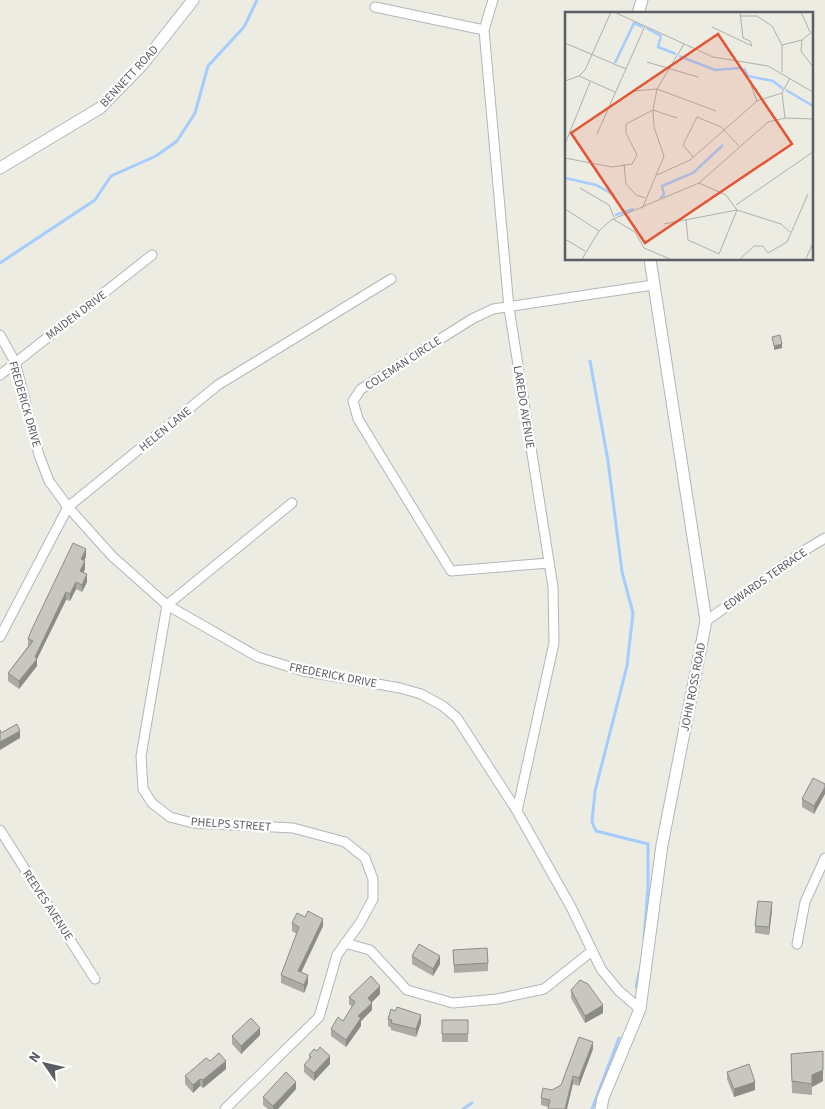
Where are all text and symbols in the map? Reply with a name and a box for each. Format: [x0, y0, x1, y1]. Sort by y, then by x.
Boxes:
inset map [565, 12, 812, 260]
street label: BENNETT ROAD [96, 42, 163, 111]
street label: MAIDEN DRIVE [42, 287, 110, 344]
street label: COLEMAN CIRCLE [362, 332, 445, 394]
street label: FREDERICK DRIVE [4, 359, 45, 449]
street label: LAREDO AVENUE [509, 364, 538, 450]
street label: HELEN LANE [136, 403, 195, 456]
street label: EDWARDS TERRACE [720, 544, 811, 615]
street label: JOHN ROSS ROAD [677, 641, 710, 733]
street label: FREDERICK DRIVE [288, 659, 378, 692]
street label: PHELPS STREET [190, 813, 272, 836]
street label: REEVES AVENUE [18, 866, 77, 944]
north arrow [20, 1039, 70, 1089]
text: N [24, 1048, 46, 1067]

